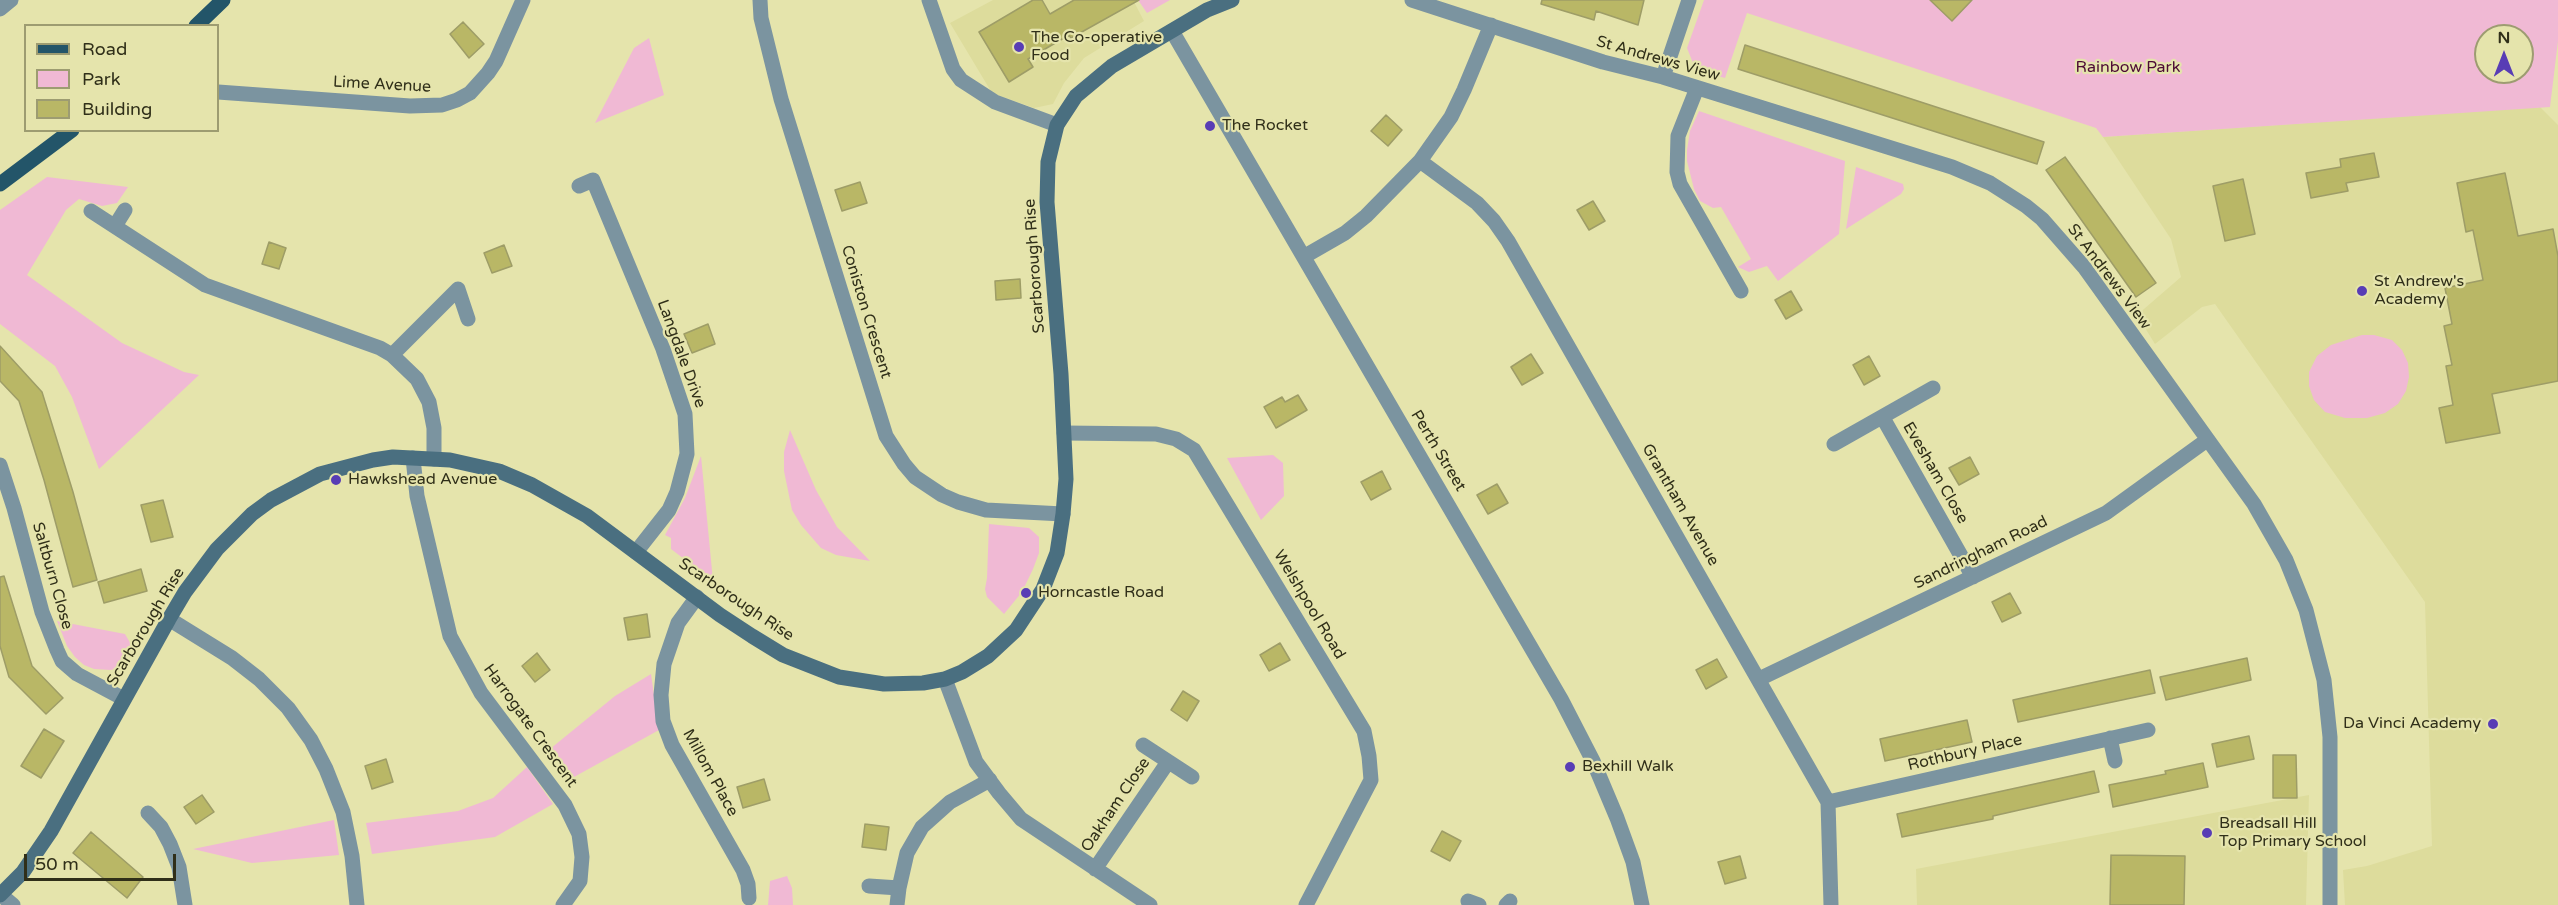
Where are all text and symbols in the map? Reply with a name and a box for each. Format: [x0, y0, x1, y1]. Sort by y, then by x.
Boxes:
legend [24, 24, 219, 132]
north arrow [2474, 24, 2534, 84]
place label: The Co-operative Food [1031, 28, 1162, 66]
text: N [2498, 28, 2510, 48]
street label: St Andrews View [1594, 32, 1722, 86]
text: Road [82, 38, 127, 60]
marker: The Co-operative Food [1012, 40, 1026, 54]
park label: Rainbow Park [2076, 58, 2180, 78]
text: Park [82, 68, 120, 90]
street label: Lime Avenue [332, 73, 432, 97]
text: Building [82, 98, 152, 120]
place label: The Rocket [1222, 116, 1308, 136]
marker: The Rocket [1203, 119, 1217, 133]
street label: Scarborough Rise [1021, 198, 1049, 334]
street label: St Andrews View [2063, 220, 2155, 334]
street label: Coniston Crescent [837, 243, 895, 381]
place label: St Andrew's Academy [2374, 272, 2464, 310]
marker: St Andrew's Academy [2355, 284, 2369, 298]
street label: Langdale Drive [653, 297, 709, 411]
street label: Perth Street [1406, 407, 1470, 495]
street label: Evesham Close [1898, 419, 1972, 527]
street label: Grantham Avenue [1637, 441, 1723, 569]
place label: Hawkshead Avenue [348, 470, 497, 490]
marker: Hawkshead Avenue [329, 473, 343, 487]
street label: Sandringham Road [1911, 512, 2051, 594]
street label: Saltburn Close [28, 520, 76, 632]
street label: Welshpool Road [1269, 547, 1349, 663]
street label: Scarborough Rise [675, 554, 797, 646]
street label: Scarborough Rise [103, 564, 189, 690]
place label: Horncastle Road [1038, 583, 1164, 603]
marker: Horncastle Road [1019, 586, 1033, 600]
street label: Harrogate Crescent [479, 661, 581, 791]
place label: Da Vinci Academy [2343, 714, 2481, 734]
marker: Da Vinci Academy [2486, 717, 2500, 731]
street label: Millom Place [678, 726, 742, 820]
street label: Rothbury Place [1906, 731, 2024, 775]
street label: Oakham Close [1077, 754, 1155, 856]
place label: Bexhill Walk [1582, 757, 1674, 777]
marker: Bexhill Walk [1563, 760, 1577, 774]
place label: Breadsall Hill Top Primary School [2219, 814, 2367, 852]
marker: Breadsall Hill Top Primary School [2200, 826, 2214, 840]
scale bar [27, 842, 178, 880]
text: 50 m [35, 853, 79, 875]

